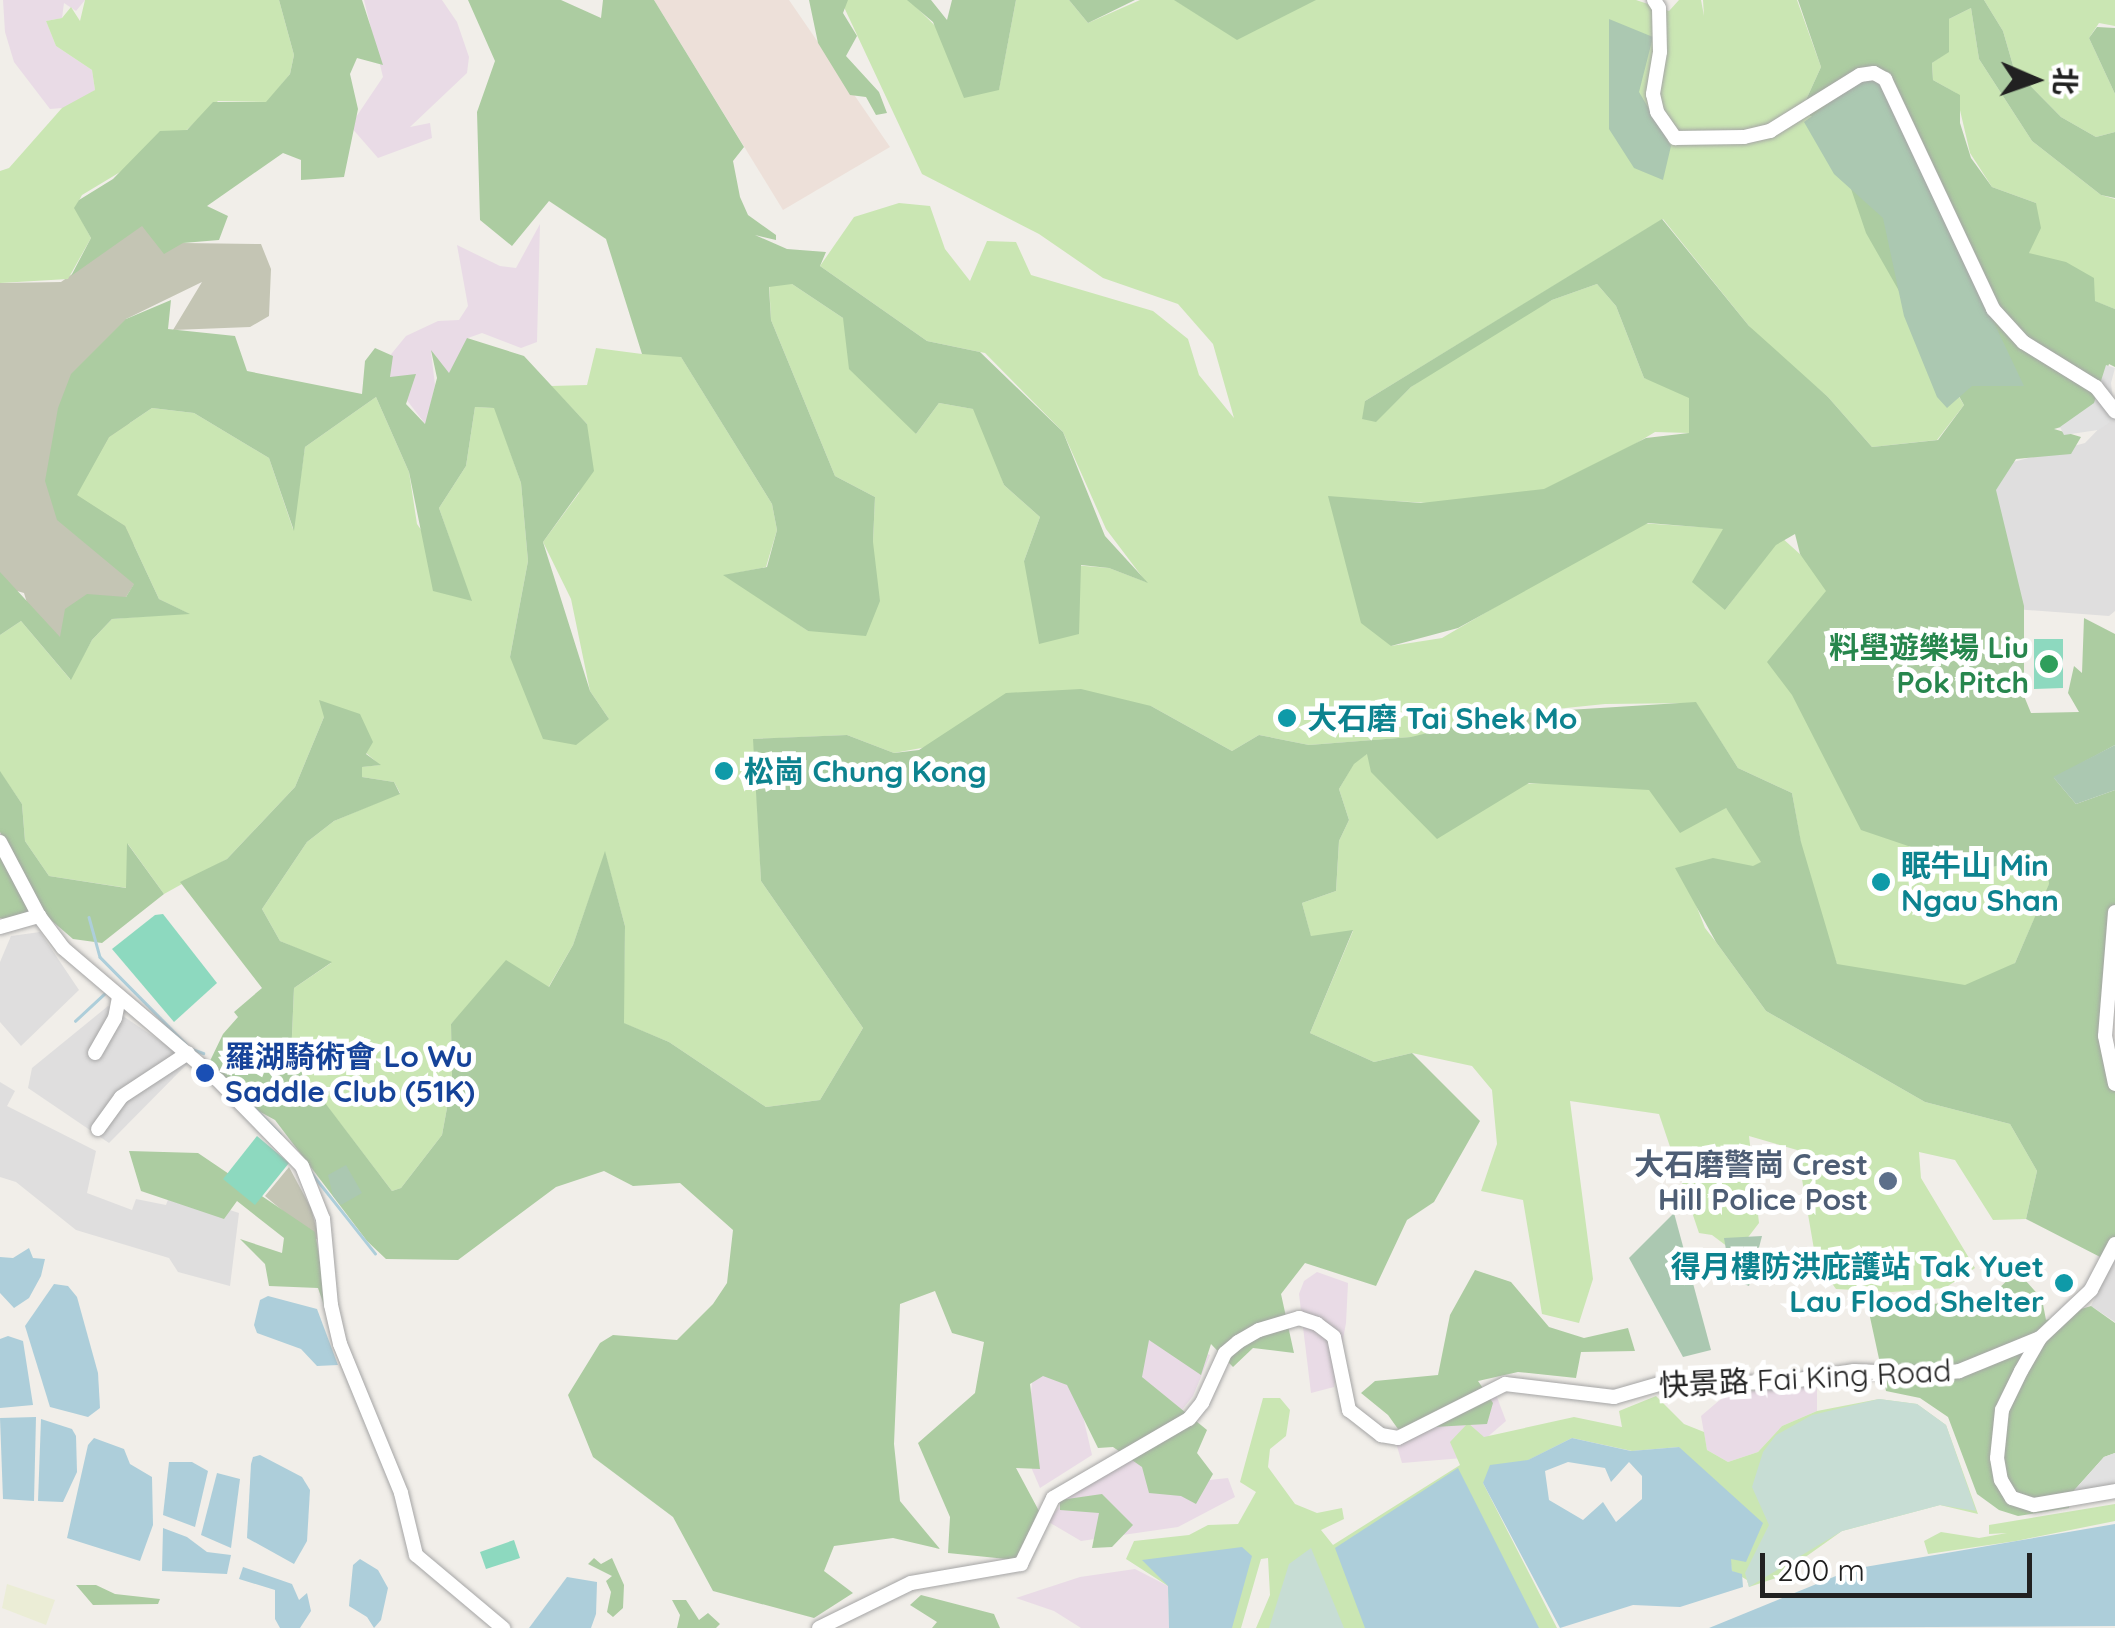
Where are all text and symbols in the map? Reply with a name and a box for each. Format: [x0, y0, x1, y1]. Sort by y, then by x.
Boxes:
north arrow [1985, 30, 2085, 130]
text: 北 [2048, 66, 2083, 96]
place label: 料壆遊樂場 Liu Pok Pitch [1829, 629, 2029, 700]
marker: 料壆遊樂場 Liu Pok Pitch [2038, 653, 2060, 675]
place label: 大石磨 Tai Shek Mo [1307, 700, 1577, 736]
marker: 大石磨 Tai Shek Mo [1276, 707, 1298, 729]
place label: 松崗 Chung Kong [744, 753, 987, 789]
marker: 松崗 Chung Kong [713, 760, 735, 782]
place label: 眠牛山 Min Ngau Shan [1901, 847, 2059, 918]
marker: 眠牛山 Min Ngau Shan [1870, 871, 1892, 893]
place label: 羅湖騎術會 Lo Wu Saddle Club (51K) [225, 1038, 475, 1108]
marker: 羅湖騎術會 Lo Wu Saddle Club (51K) [194, 1062, 216, 1084]
place label: 大石磨警崗 Crest Hill Police Post [1634, 1146, 1868, 1216]
marker: 大石磨警崗 Crest Hill Police Post [1877, 1170, 1899, 1192]
place label: 得月樓防洪庇護站 Tak Yuet Lau Flood Shelter [1671, 1248, 2044, 1318]
marker: 得月樓防洪庇護站 Tak Yuet Lau Flood Shelter [2053, 1272, 2075, 1294]
street label: 快景路 Fai King Road [1658, 1352, 1952, 1404]
scale bar [1765, 1533, 2038, 1595]
text: 200 m [1777, 1551, 1865, 1589]

